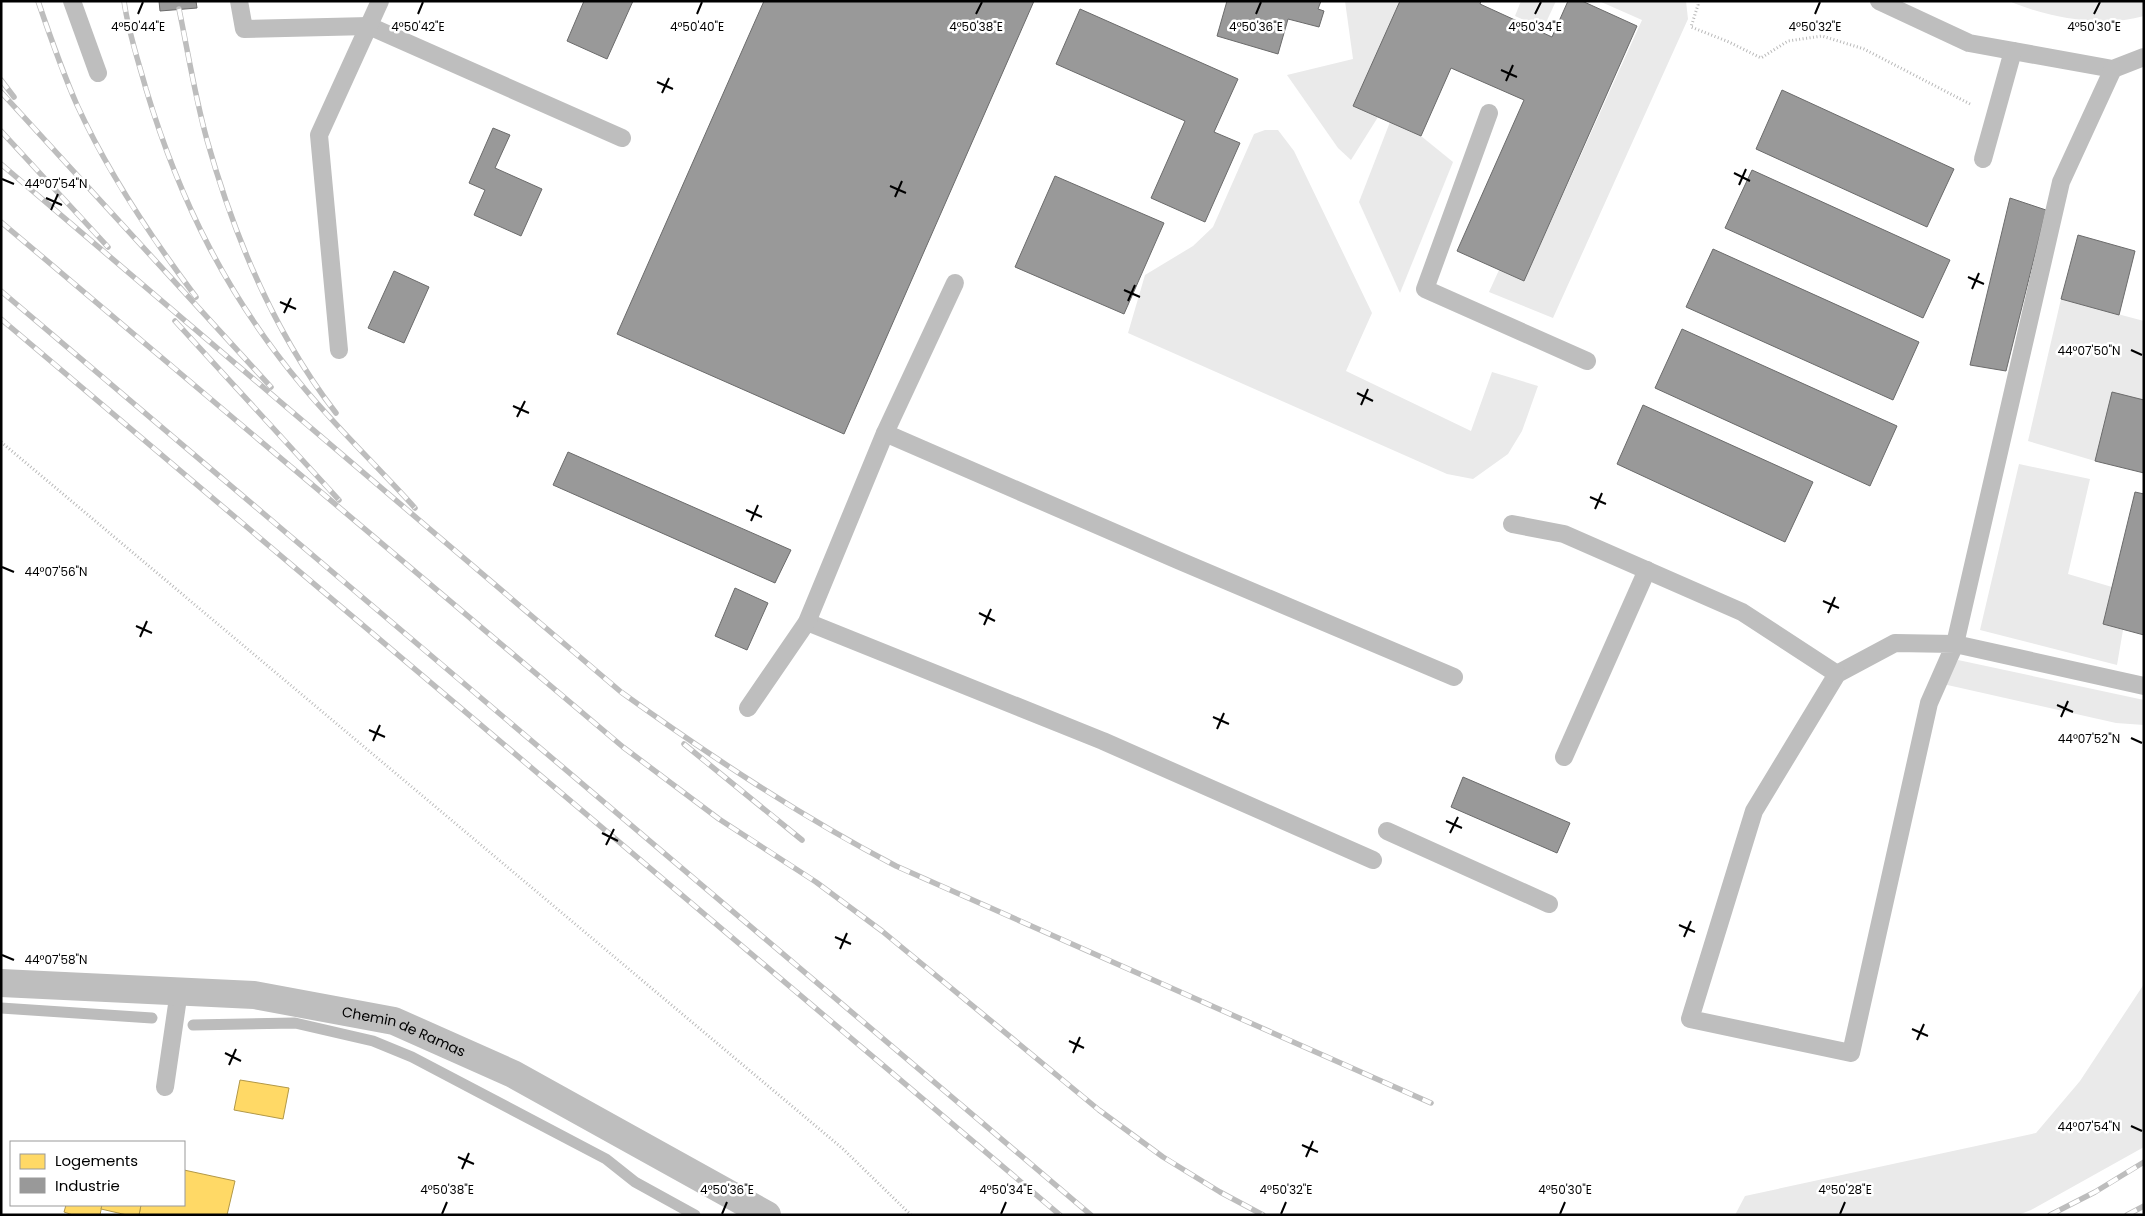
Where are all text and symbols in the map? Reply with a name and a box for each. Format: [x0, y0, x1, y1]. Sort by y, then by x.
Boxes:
text: 4°50'44"E [111, 18, 165, 35]
text: 4°50'42"E [391, 18, 445, 35]
text: 4°50'40"E [670, 18, 724, 35]
text: 4°50'38"E [949, 18, 1003, 35]
text: 4°50'36"E [1229, 18, 1283, 35]
text: 4°50'34"E [1508, 18, 1562, 35]
text: 4°50'32"E [1788, 18, 1842, 35]
text: 4°50'30"E [2067, 18, 2121, 35]
text: 44°07'54"N [24, 175, 88, 192]
text: 44°07'50"N [2057, 342, 2121, 359]
text: 44°07'56"N [24, 563, 88, 580]
text: 44°07'52"N [2058, 730, 2120, 747]
text: 44°07'58"N [24, 951, 88, 968]
street label: Chemin de Ramas [340, 1002, 469, 1062]
text: 44°07'54"N [2057, 1118, 2121, 1135]
legend [10, 1141, 185, 1206]
text: Logements [55, 1150, 138, 1171]
text: Industrie [55, 1175, 120, 1196]
text: 4°50'38"E [420, 1181, 474, 1198]
text: 4°50'36"E [700, 1181, 754, 1198]
text: 4°50'34"E [979, 1181, 1033, 1198]
text: 4°50'32"E [1259, 1181, 1313, 1198]
text: 4°50'30"E [1538, 1181, 1592, 1198]
text: 4°50'28"E [1818, 1181, 1872, 1198]

